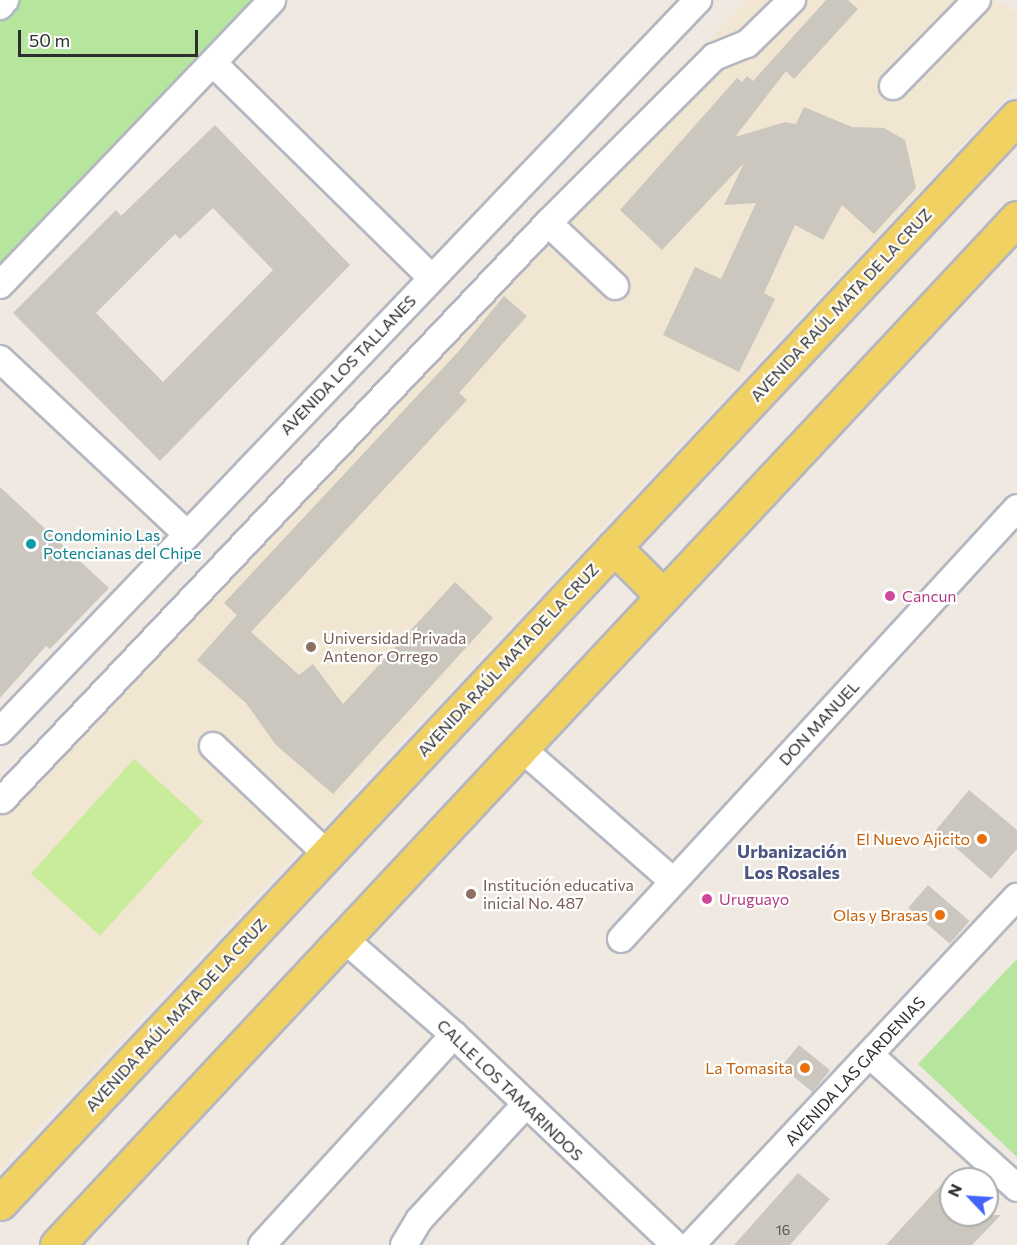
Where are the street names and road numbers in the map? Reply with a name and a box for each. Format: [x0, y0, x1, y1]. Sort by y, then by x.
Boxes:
street label: AVENIDA RAÚL MATA DE LA CRUZ [746, 205, 936, 405]
street label: AVENIDA LOS TALLANES [276, 291, 420, 439]
street label: AVENIDA RAÚL MATA DE LA CRUZ [413, 560, 603, 760]
street label: DON MANUEL [775, 677, 863, 769]
street label: AVENIDA RAÚL MATA DE LA CRUZ [81, 915, 271, 1115]
street label: AVENIDA LAS GARDENIAS [781, 993, 929, 1149]
street label: CALLE LOS TAMARINDOS [433, 1015, 587, 1165]

